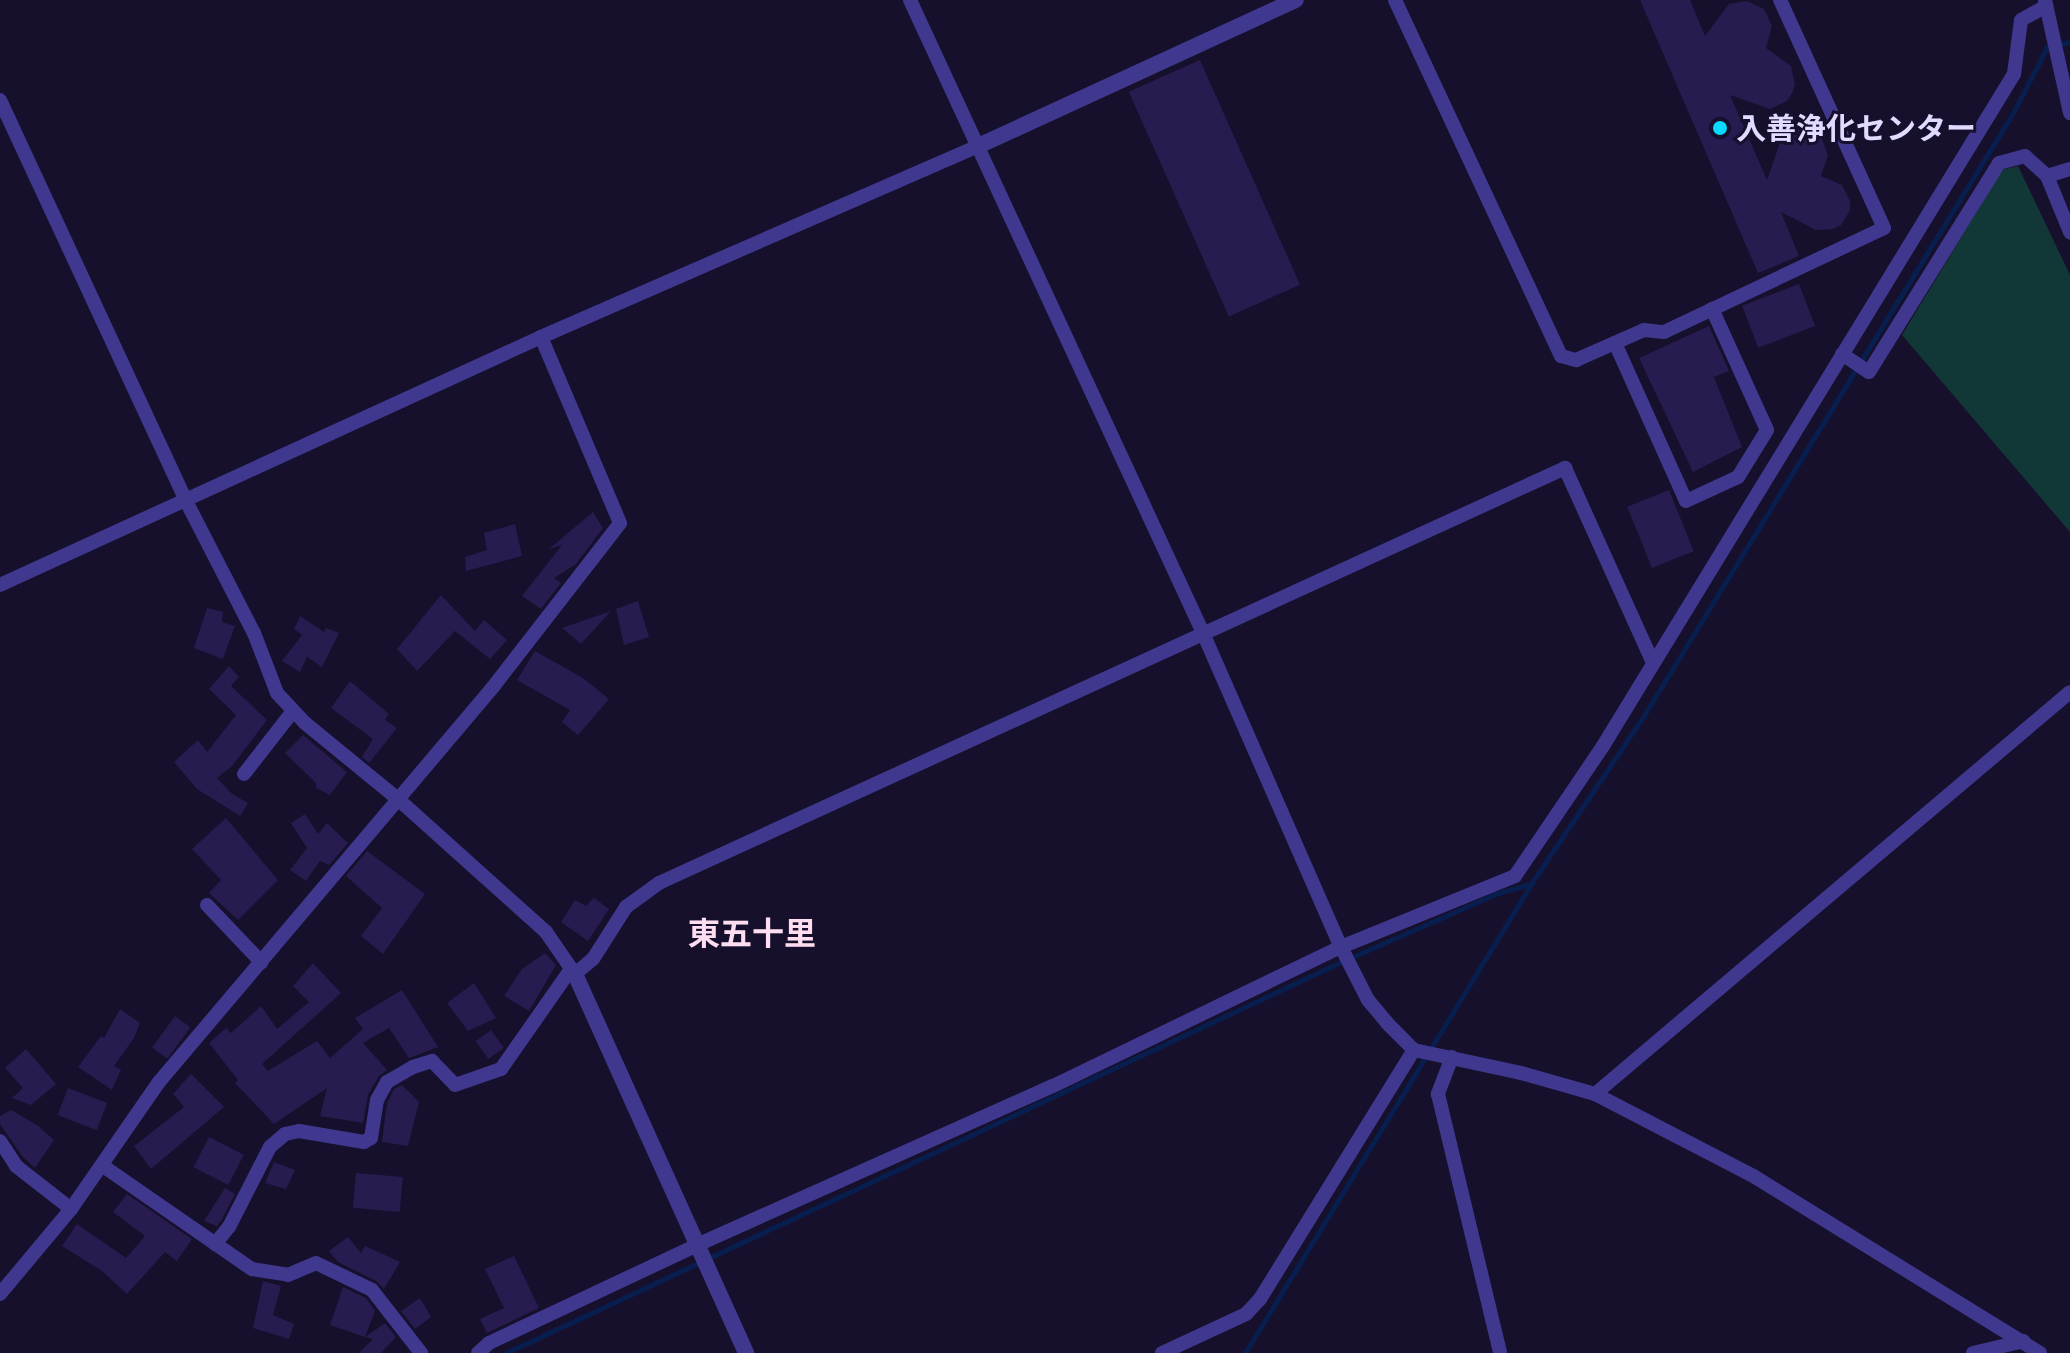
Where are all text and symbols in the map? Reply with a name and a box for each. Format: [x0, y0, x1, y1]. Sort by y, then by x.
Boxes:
place label: 入善浄化センター [1736, 110, 1976, 146]
marker: 入善浄化センター [1711, 119, 1729, 137]
district label: 東五十里 [688, 914, 816, 952]

